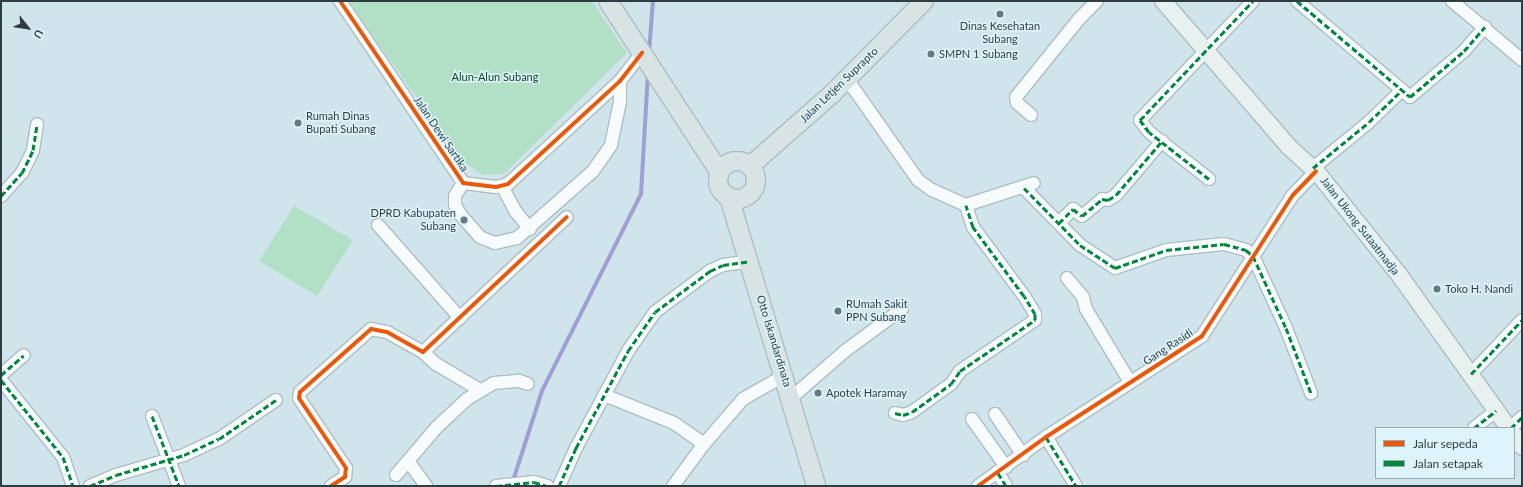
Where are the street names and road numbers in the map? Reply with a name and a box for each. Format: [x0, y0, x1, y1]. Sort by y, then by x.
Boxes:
street label: Jalan Letjen Suprapto [797, 44, 881, 126]
street label: Jalan Dewi Sartika [411, 94, 471, 174]
street label: Jalan Ukong Sutaatmadja [1318, 174, 1402, 278]
street label: Otto Iskandardinata [754, 293, 794, 389]
street label: Gang Rasidi [1141, 326, 1195, 368]

